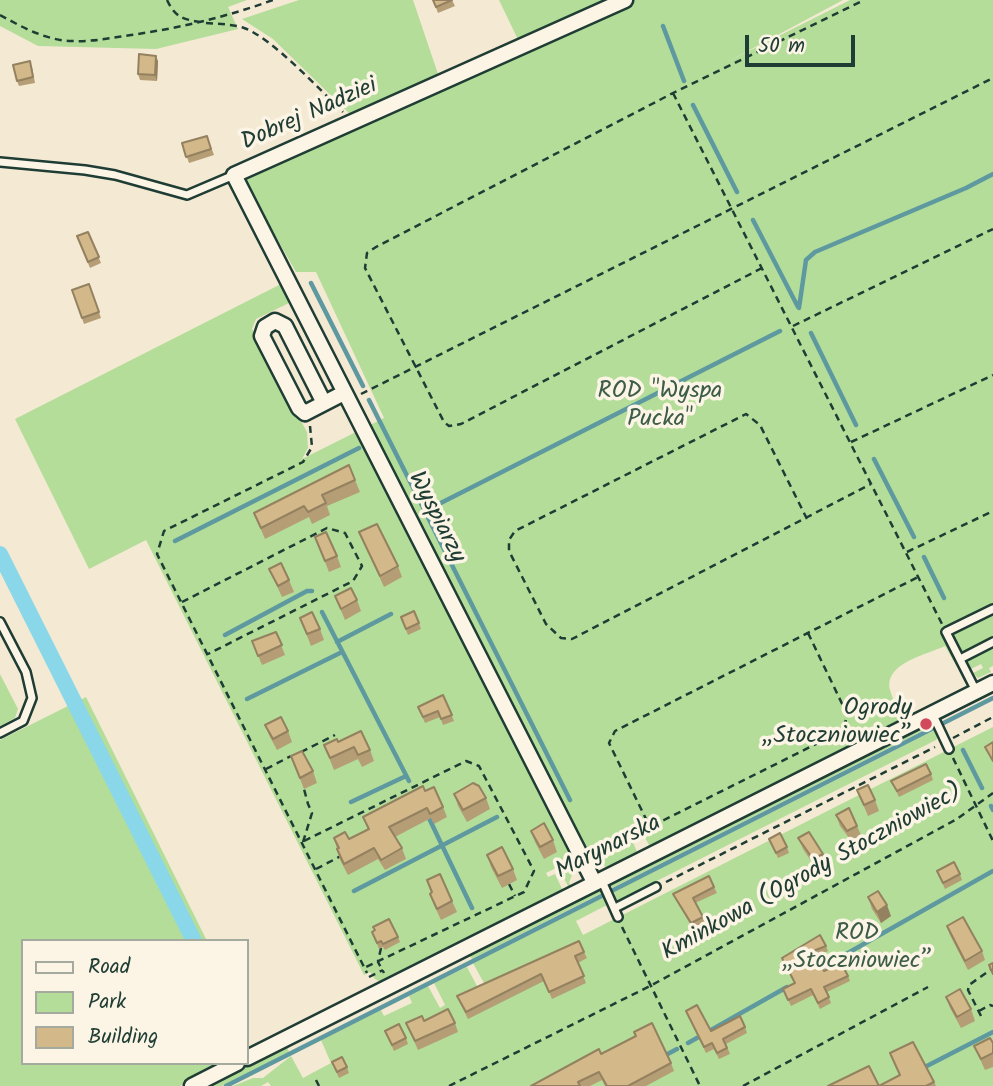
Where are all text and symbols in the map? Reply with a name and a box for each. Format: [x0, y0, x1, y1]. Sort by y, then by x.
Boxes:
scale bar [748, 21, 858, 65]
text: 50 m [758, 30, 805, 63]
street label: Dobrej Nadziei [238, 73, 382, 159]
park label: ROD "Wyspa Pucka" [598, 379, 722, 435]
street label: Wyspiarzy [400, 468, 470, 568]
place label: Ogrody „Stoczniowiec” [762, 696, 912, 752]
marker: Ogrody „Stoczniowiec” [918, 716, 934, 732]
street label: Kminkowa (Ogrody Stoczniowiec) [658, 779, 968, 969]
street label: Marynarska [552, 810, 666, 888]
park label: ROD „Stoczniowiec” [782, 921, 932, 977]
legend [21, 939, 248, 1065]
text: Road [88, 951, 130, 984]
text: Park [88, 986, 126, 1019]
text: Building [88, 1021, 158, 1054]

